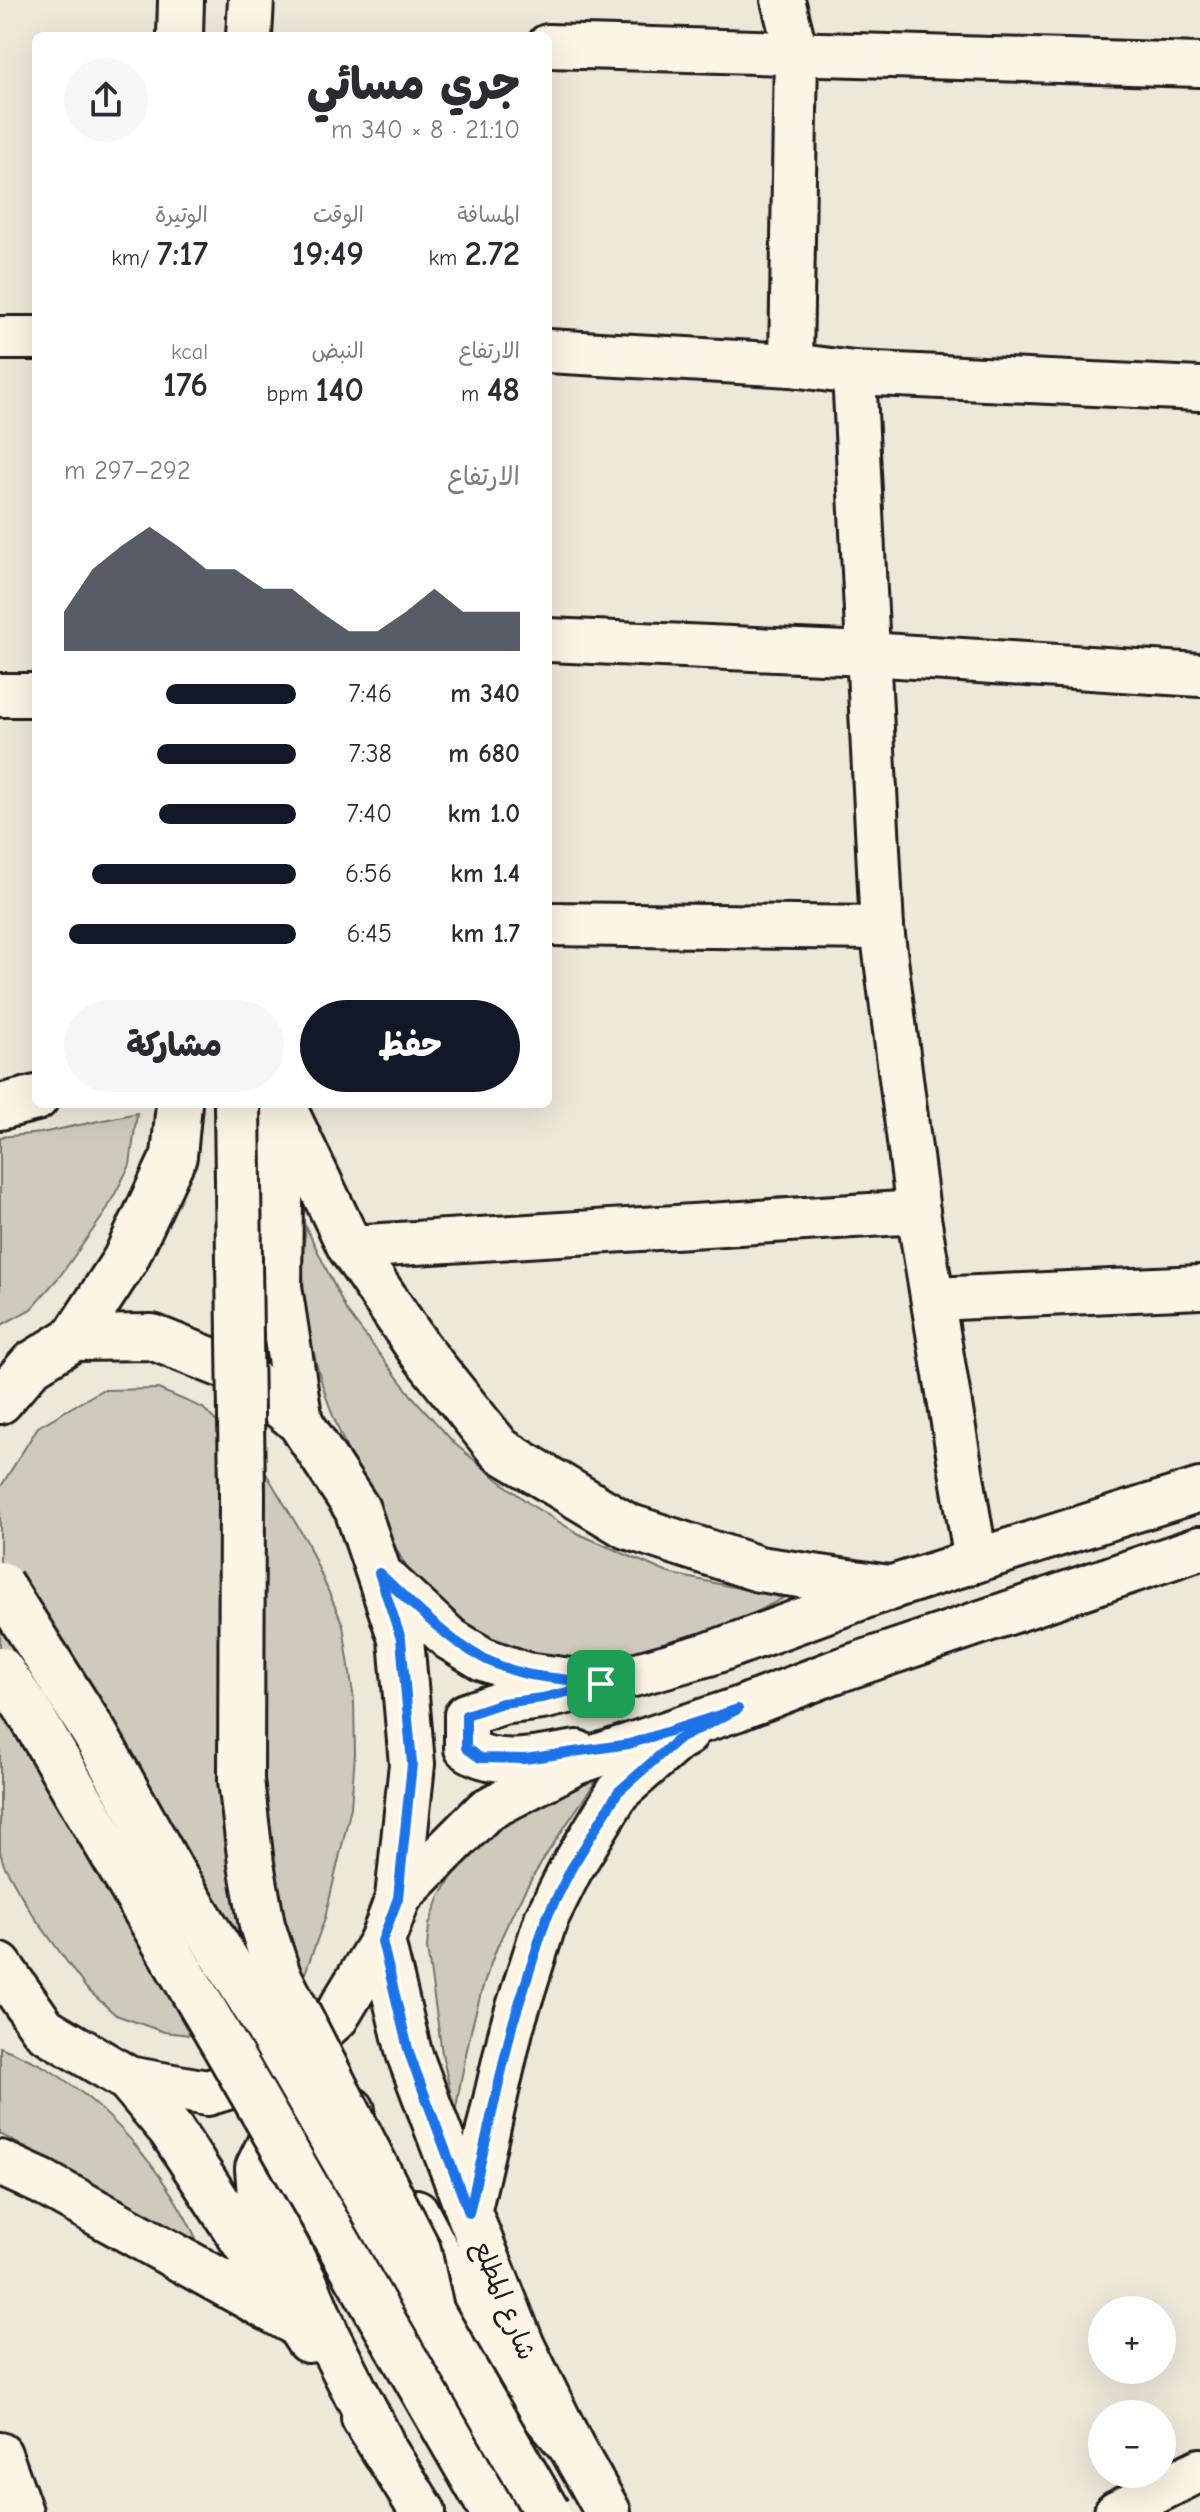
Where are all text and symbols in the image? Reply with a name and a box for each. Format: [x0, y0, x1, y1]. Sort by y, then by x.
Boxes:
button: share [64, 58, 148, 142]
text: جري مسائي [307, 59, 520, 110]
text: 21:10 · 8 × 340 m [331, 115, 520, 145]
text: الوتيرة [155, 202, 208, 228]
text: الوقت [313, 202, 364, 228]
text: المسافة [457, 202, 520, 228]
text: 7:17 [157, 234, 208, 274]
text: 19:49 [292, 234, 364, 274]
text: 2.72 [465, 234, 520, 274]
text: /km [111, 245, 157, 271]
text: km [428, 245, 465, 271]
text: النبض [311, 338, 364, 364]
text: الارتفاع [458, 338, 520, 364]
text: kcal [171, 339, 208, 365]
text: 176 [163, 365, 208, 405]
text: 140 [316, 370, 364, 410]
text: 48 [487, 370, 520, 410]
text: bpm [267, 381, 316, 407]
text: m [461, 381, 487, 407]
text: 292–297 m [64, 456, 191, 486]
text: الارتفاع [447, 462, 520, 492]
text: 7:46 [348, 679, 392, 709]
text: 340 m [450, 679, 520, 709]
text: 7:38 [348, 739, 392, 769]
text: 680 m [448, 739, 520, 769]
text: 7:40 [347, 799, 392, 829]
text: 1.0 km [448, 799, 520, 829]
text: 6:56 [345, 859, 392, 889]
text: 1.4 km [450, 859, 520, 889]
text: 6:45 [347, 919, 392, 949]
text: 1.7 km [451, 919, 520, 949]
button: مشاركة [64, 1000, 284, 1092]
button: حفظ [300, 1000, 520, 1092]
pin [567, 1650, 635, 1718]
icon: arrive [579, 1662, 623, 1706]
street label: شارع المطلع [464, 2236, 542, 2366]
map controls [1088, 2296, 1176, 2488]
button: + [1088, 2296, 1176, 2384]
button: − [1088, 2400, 1176, 2488]

